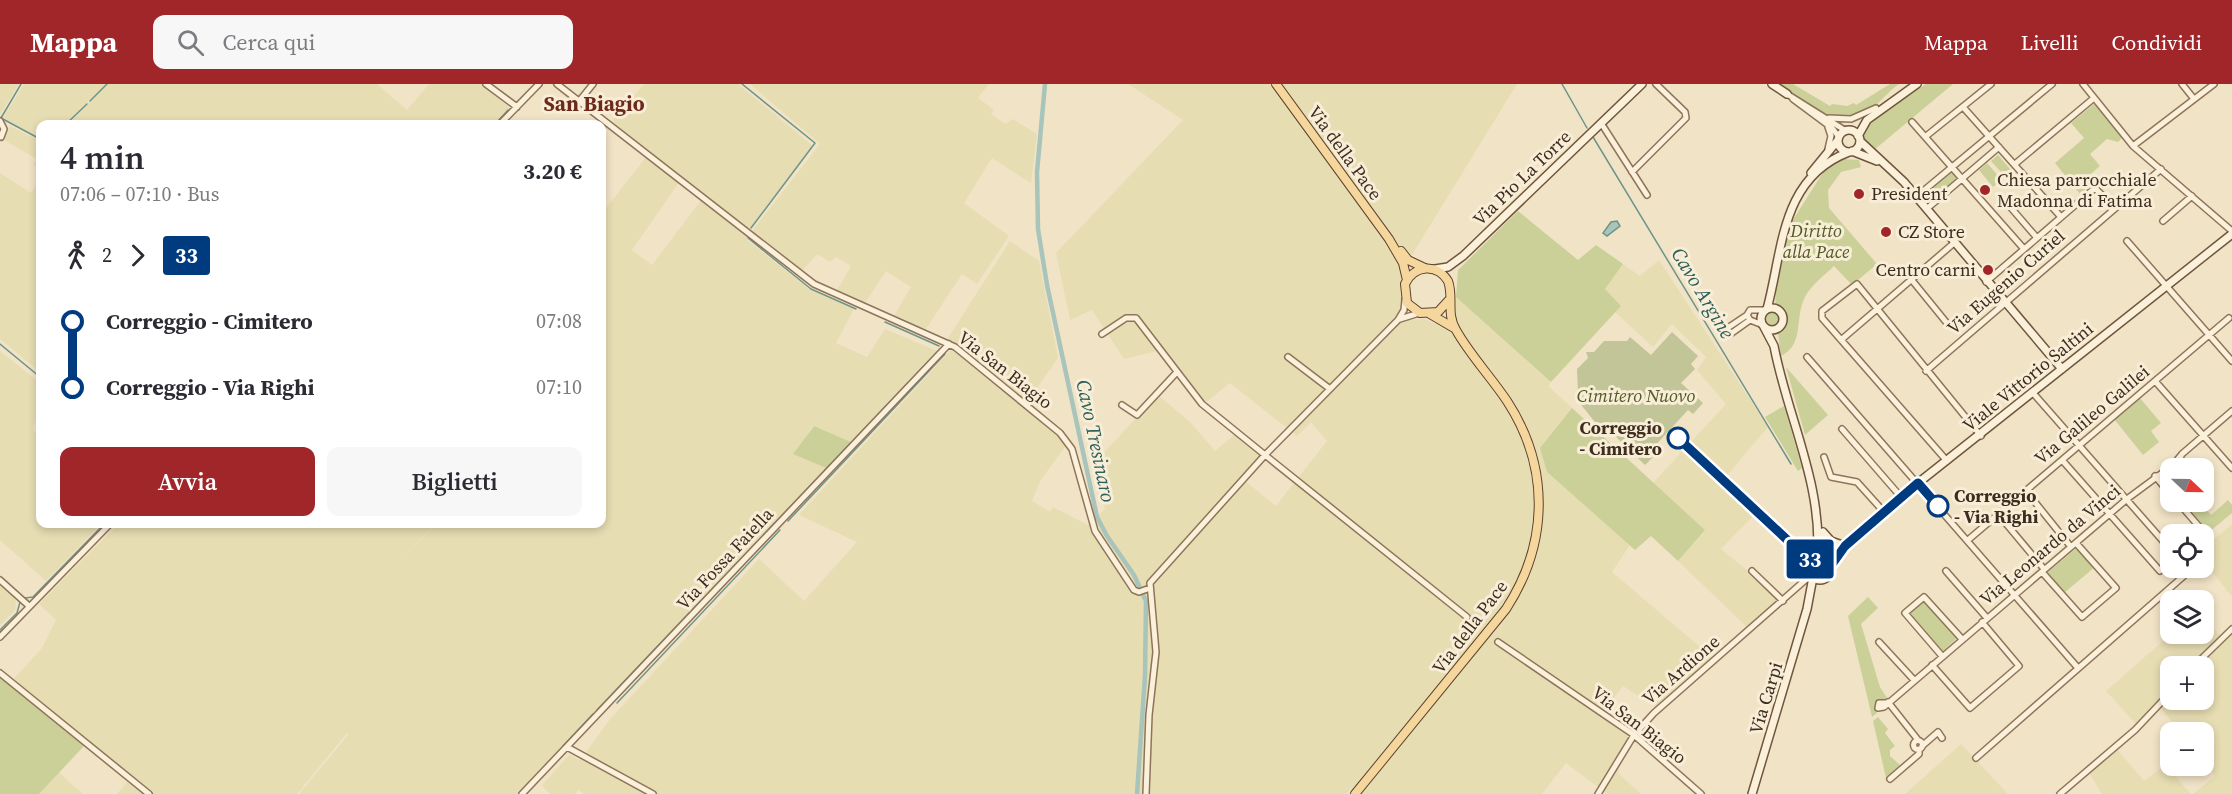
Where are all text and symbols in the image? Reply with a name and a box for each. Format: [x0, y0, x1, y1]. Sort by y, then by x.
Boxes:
search box [153, 15, 573, 69]
text: Mappa [30, 23, 117, 61]
icon: search [174, 26, 207, 59]
text: Cerca qui [222, 27, 315, 57]
text: Mappa [1924, 28, 1988, 57]
text: Livelli [2021, 28, 2079, 57]
text: Condividi [2112, 28, 2202, 57]
district label: San Biagio [543, 89, 645, 118]
street label: Via della Pace [1303, 100, 1388, 205]
street label: Via Pio La Torre [1467, 124, 1576, 231]
text: 4 min [60, 135, 145, 180]
text: 3.20 € [523, 156, 582, 186]
place label: Chiesa parrocchiale Madonna di Fatima [1997, 167, 2157, 213]
text: 07:06 – 07:10 · Bus [60, 180, 219, 208]
place label: President [1871, 181, 1947, 206]
marker: Chiesa parrocchiale Madonna di Fatima [1978, 183, 1992, 197]
marker: President [1852, 187, 1866, 201]
park label: Diritto alla Pace [1783, 218, 1850, 264]
place label: CZ Store [1898, 219, 1965, 244]
street label: Via Eugenio Curiel [1941, 223, 2070, 340]
marker: CZ Store [1879, 225, 1893, 239]
icon: walk [60, 239, 93, 272]
icon: forward [121, 239, 154, 272]
text: 2 [102, 241, 112, 269]
text: 33 [175, 241, 198, 270]
water label: Cavo Argine [1665, 242, 1741, 344]
place label: Centro carni [1876, 257, 1976, 282]
marker: Centro carni [1981, 263, 1995, 277]
text: Correggio - Cimitero [106, 306, 313, 336]
text: 07:08 [536, 307, 582, 335]
street label: Viale Vittorio Saltini [1957, 316, 2098, 437]
street label: Via San Biagio [953, 325, 1058, 415]
street label: Via Galileo Galilei [2029, 359, 2155, 470]
text: Correggio - Via Righi [106, 372, 315, 402]
text: 07:10 [536, 373, 582, 401]
water label: Cavo Tresinaro [1069, 377, 1123, 505]
park label: Cimitero Nuovo [1577, 383, 1695, 408]
place label: Correggio - Cimitero [1579, 415, 1662, 461]
marker: Correggio - Cimitero [1667, 427, 1689, 449]
button: Avvia [60, 447, 315, 516]
button: Biglietti [327, 447, 582, 516]
north arrow [2160, 458, 2214, 512]
map controls [2160, 458, 2214, 776]
street label: Via Leonardo da Vinci [1974, 478, 2125, 611]
place label: Correggio - Via Righi [1954, 483, 2039, 529]
marker: Correggio - Via Righi [1927, 495, 1949, 517]
street label: Via Fossa Faiella [671, 501, 779, 615]
button: locate [2160, 524, 2214, 578]
line badge: 33 [1783, 540, 1837, 578]
text: 33 [1799, 545, 1821, 574]
street label: Via della Pace [1426, 575, 1513, 679]
button: layers [2160, 590, 2214, 644]
street label: Via Ardione [1637, 629, 1725, 710]
button: + [2160, 656, 2214, 710]
street label: Via Carpi [1743, 659, 1788, 737]
street label: Via San Biagio [1587, 680, 1692, 770]
button: − [2160, 722, 2214, 776]

